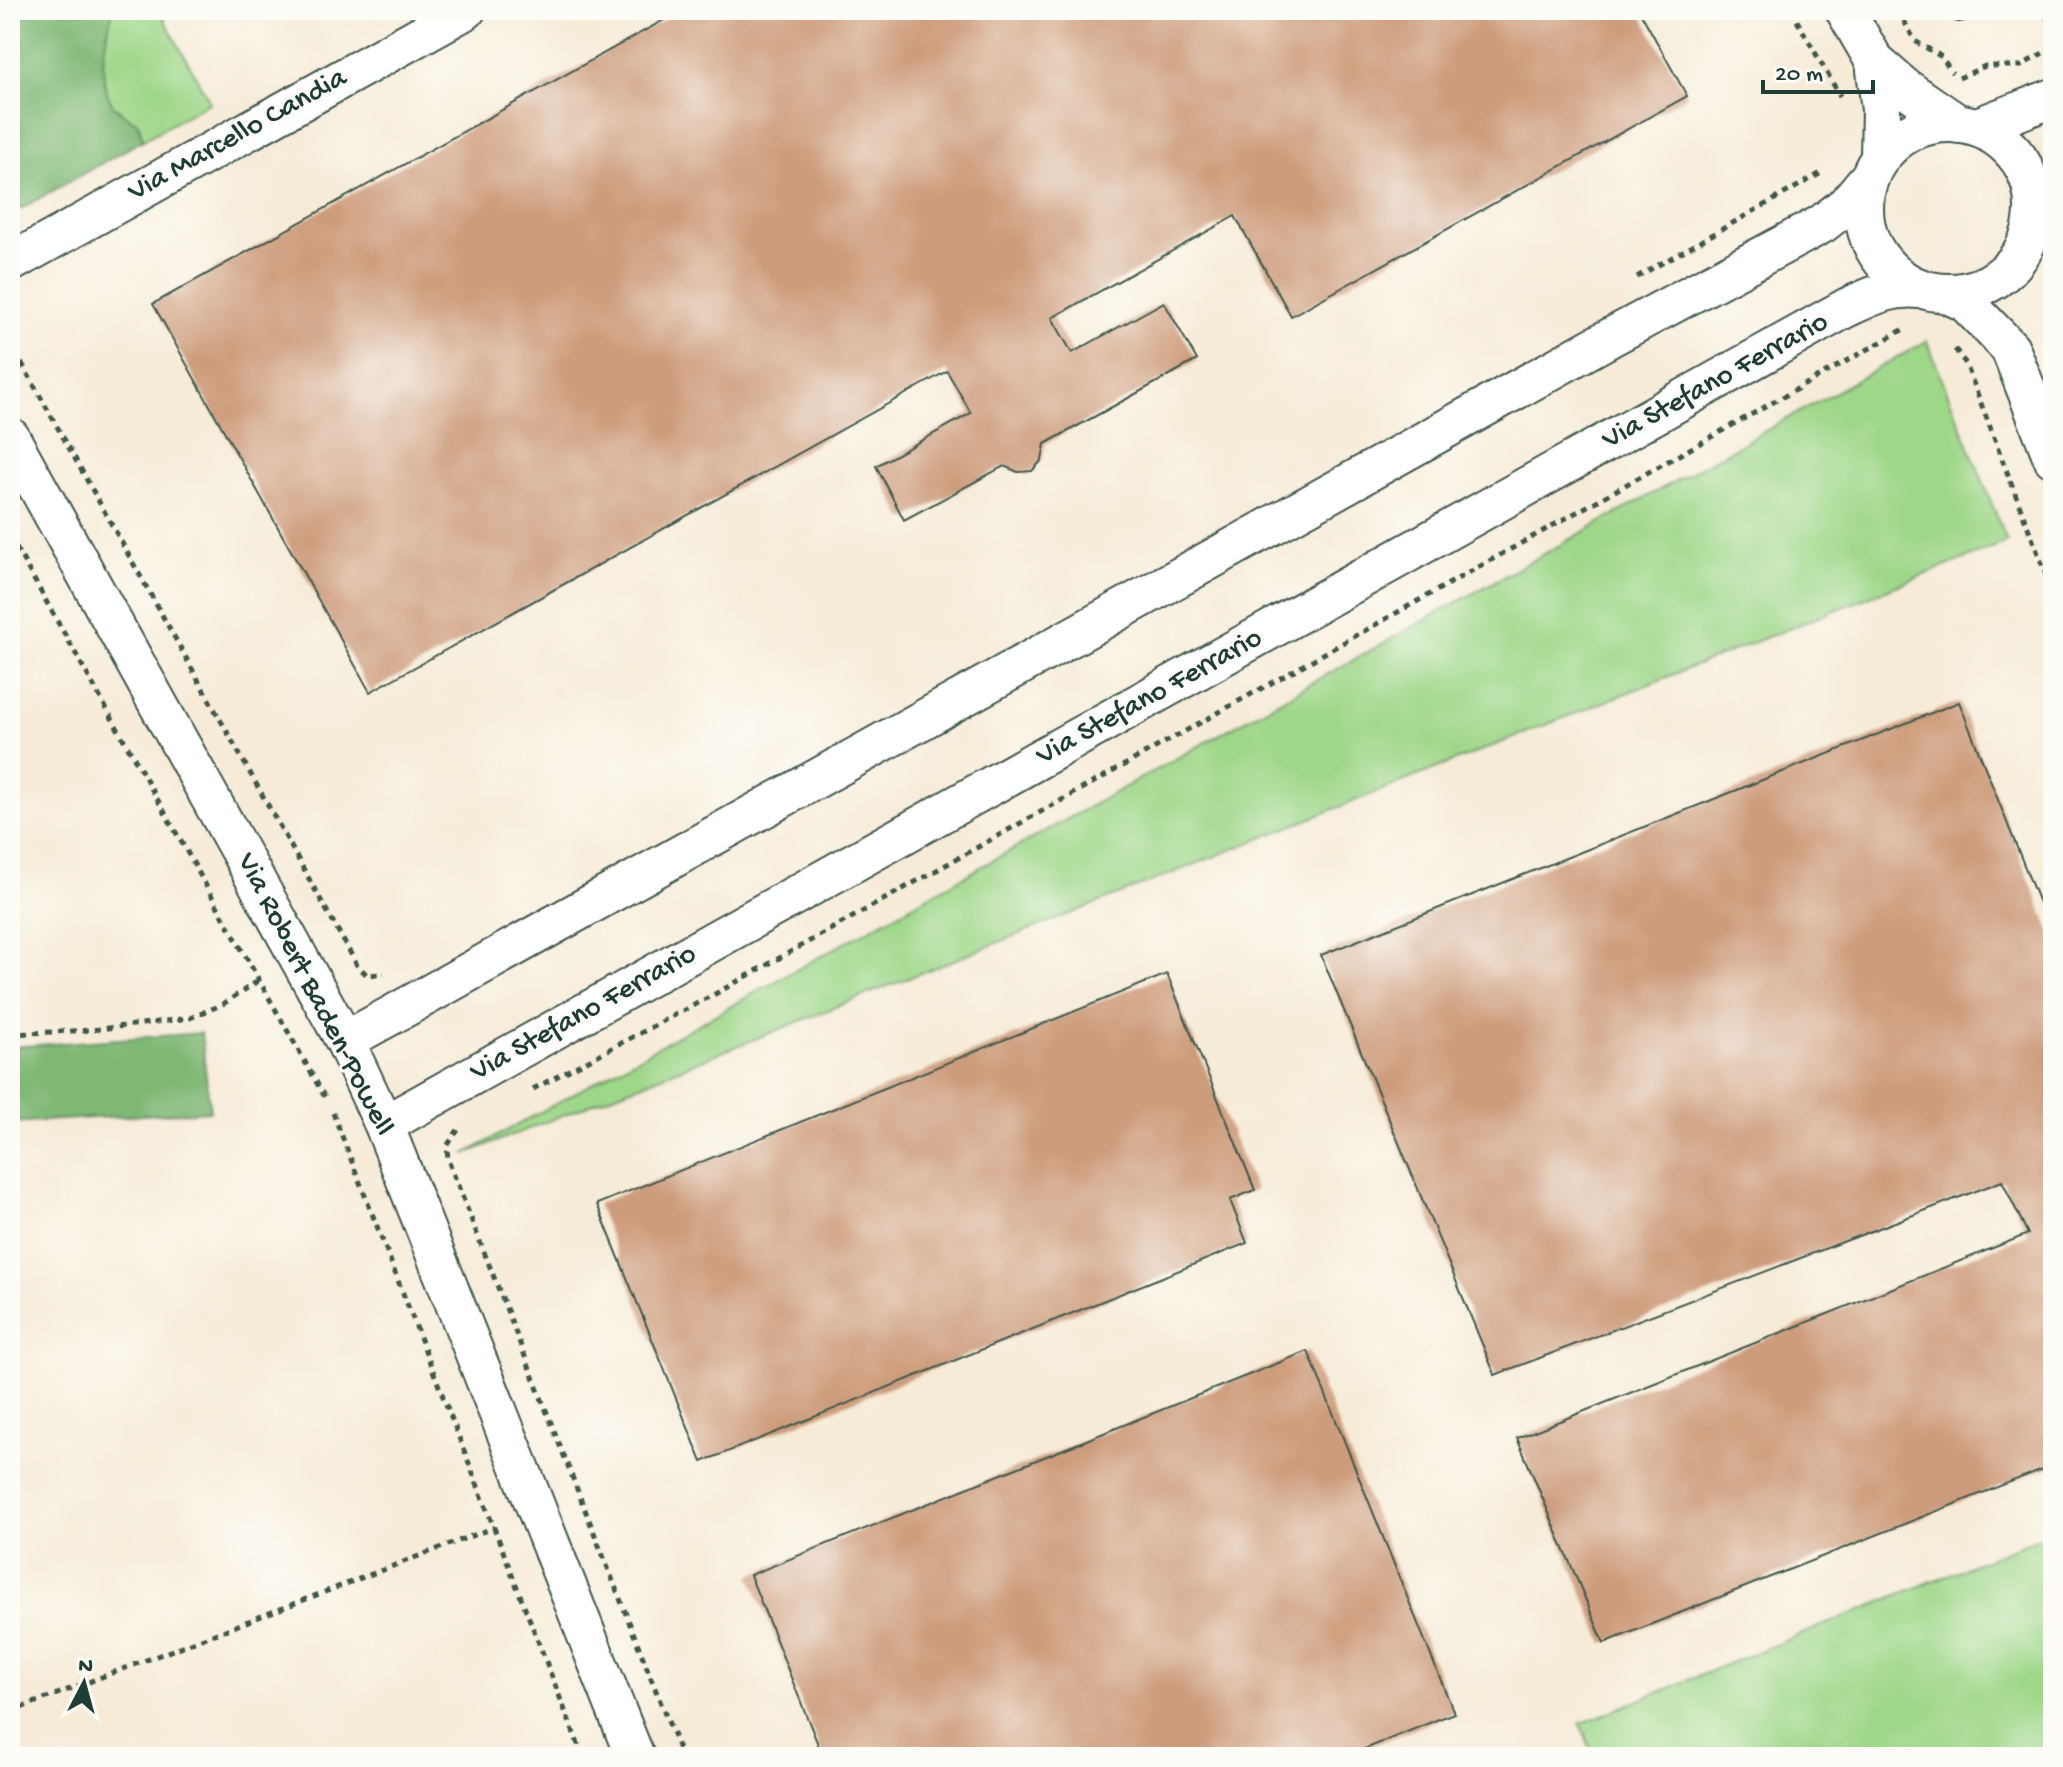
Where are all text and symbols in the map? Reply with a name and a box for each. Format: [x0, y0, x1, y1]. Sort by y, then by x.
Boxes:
scale bar [1763, 44, 1873, 94]
street label: Via Marcello Candia [122, 61, 355, 211]
text: 20 m [1775, 61, 1823, 90]
street label: Via Stefano Ferrario [1596, 305, 1835, 459]
street label: Via Stefano Ferrario [1030, 621, 1269, 775]
street label: Via Robert Baden-Powell [227, 847, 400, 1142]
street label: Via Stefano Ferrario [464, 937, 703, 1091]
north arrow [44, 1643, 124, 1723]
text: N [77, 1653, 94, 1681]

